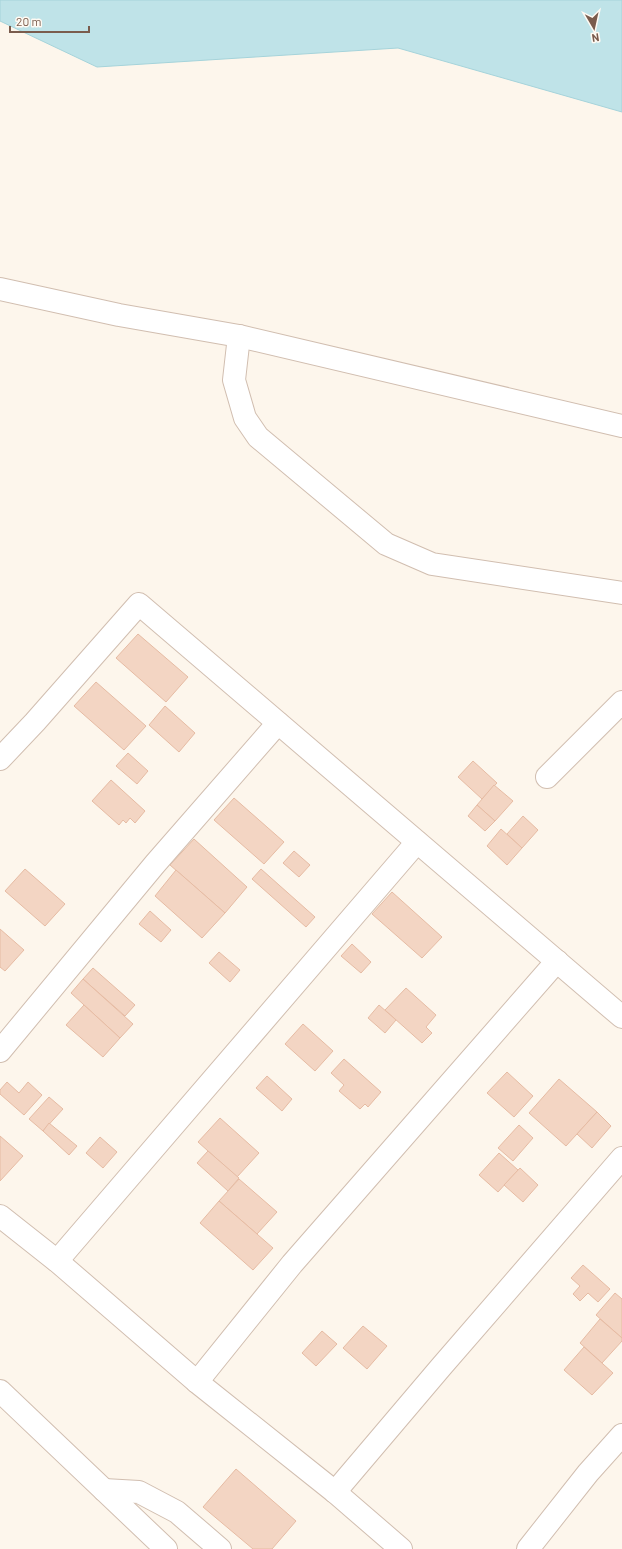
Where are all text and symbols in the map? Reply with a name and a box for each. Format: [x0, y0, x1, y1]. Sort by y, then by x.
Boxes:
scale bar [10, 8, 89, 34]
north arrow [574, 8, 614, 48]
text: 20 m [16, 14, 42, 28]
text: N [591, 31, 600, 45]

